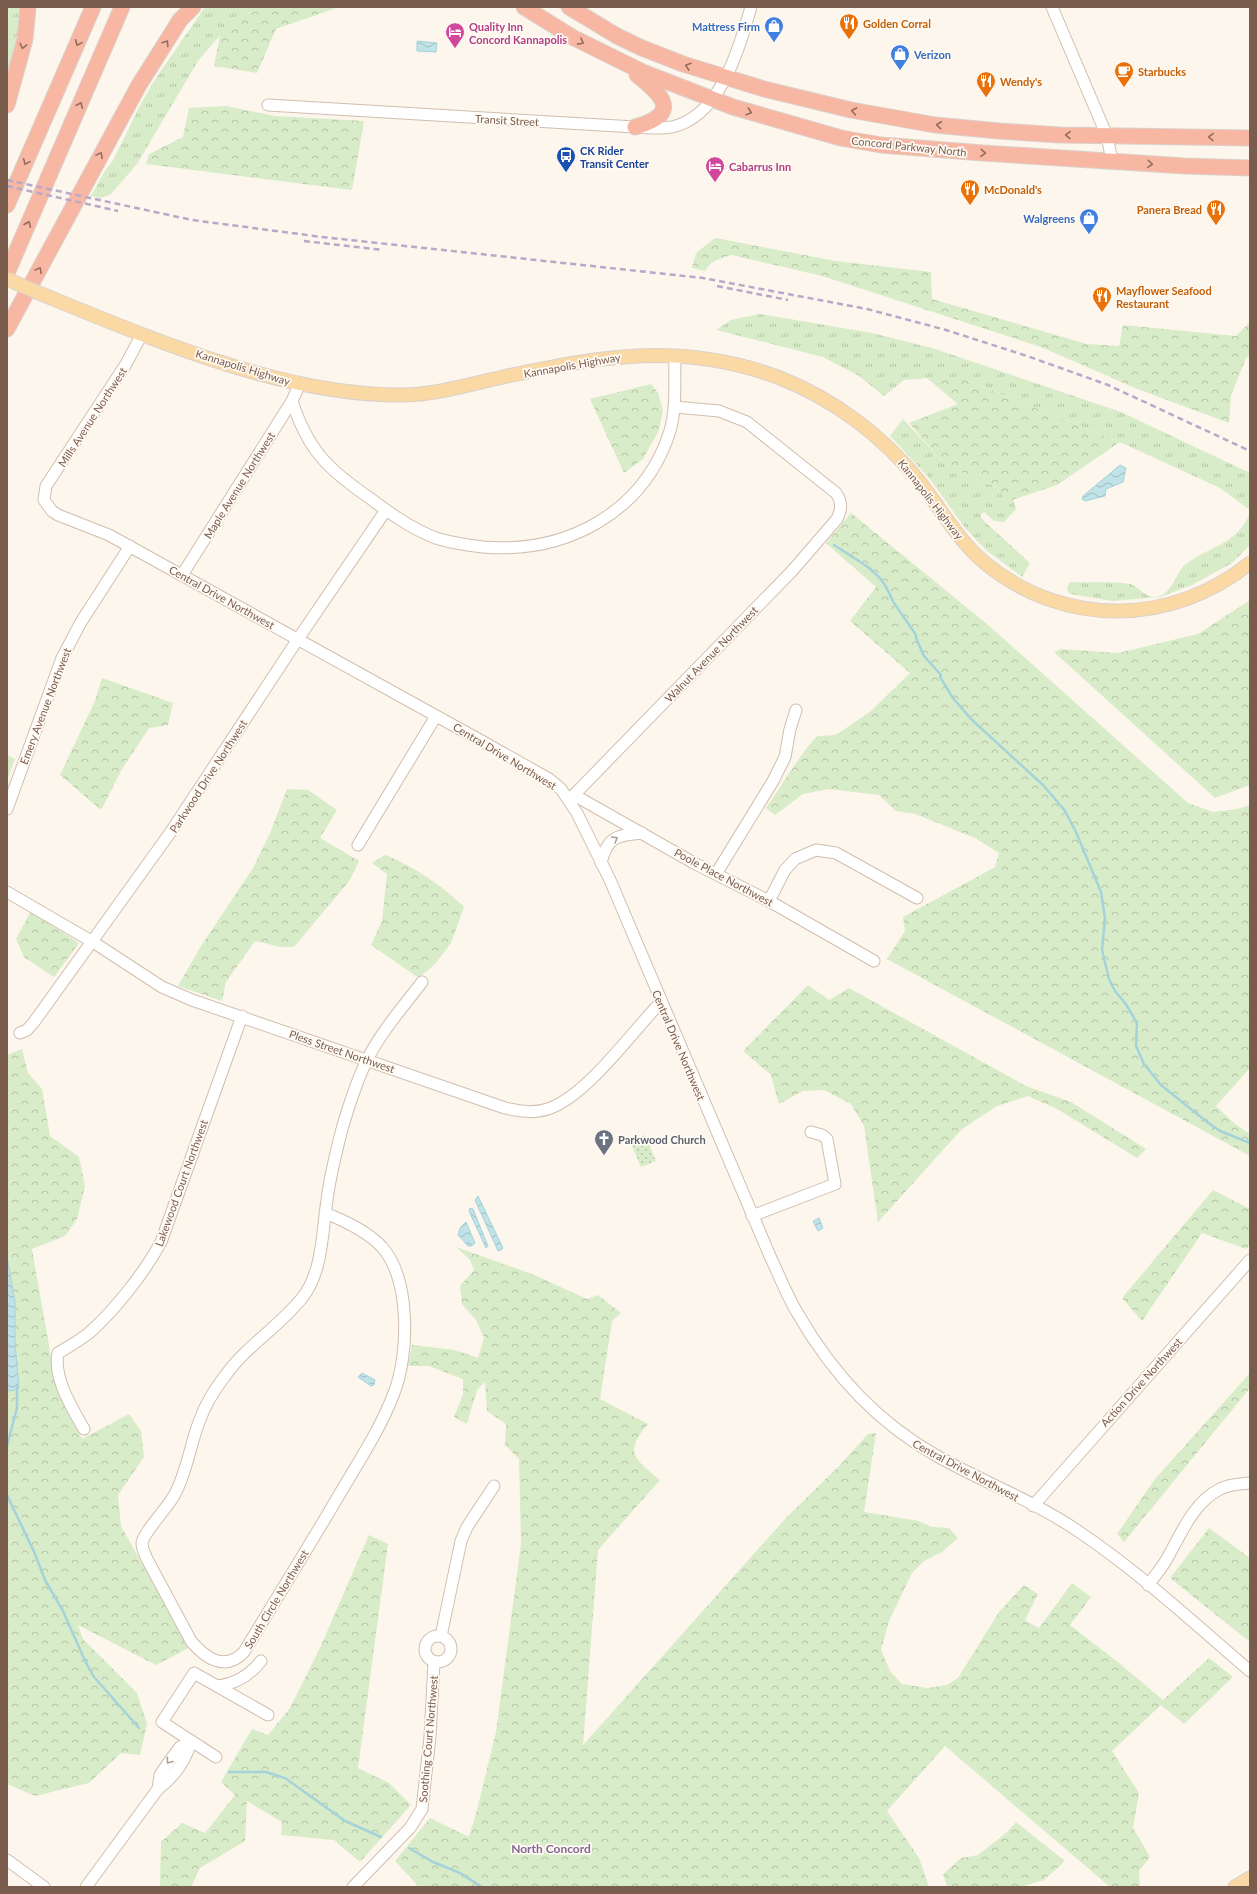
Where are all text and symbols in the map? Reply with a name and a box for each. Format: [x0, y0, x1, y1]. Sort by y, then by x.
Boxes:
restaurant icon: Golden Corral [838, 12, 860, 40]
shop icon: Mattress Firm [763, 15, 785, 43]
place label: Golden Corral [863, 17, 931, 30]
place label: Quality Inn Concord Kannapolis [469, 20, 567, 46]
place label: Mattress Firm [692, 20, 760, 33]
hotel icon: Quality Inn Concord Kannapolis [444, 21, 466, 49]
one-way arrow [577, 37, 584, 44]
one-way arrow [75, 38, 83, 46]
one-way arrow [161, 40, 168, 47]
one-way arrow [19, 42, 28, 49]
shop icon: Verizon [889, 43, 911, 71]
place label: Verizon [913, 48, 951, 61]
cafe icon: Starbucks [1113, 60, 1135, 88]
one-way arrow [685, 63, 692, 71]
place label: Starbucks [1138, 65, 1186, 78]
restaurant icon: Wendy's [975, 70, 997, 98]
place label: Wendy's [1000, 75, 1042, 88]
one-way arrow [75, 101, 83, 108]
one-way arrow [746, 107, 753, 116]
one-way arrow [851, 107, 857, 115]
street label: Transit Street [475, 112, 539, 128]
one-way arrow [935, 121, 942, 130]
one-way arrow [1065, 131, 1071, 139]
street label: Concord Parkway North [851, 133, 967, 159]
one-way arrow [1208, 133, 1214, 141]
place label: CK Rider Transit Center [580, 144, 650, 170]
bus stop icon: CK Rider Transit Center [555, 145, 577, 173]
one-way arrow [980, 148, 986, 157]
one-way arrow [95, 152, 103, 159]
hotel icon: Cabarrus Inn [704, 155, 726, 183]
one-way arrow [23, 157, 31, 165]
one-way arrow [1147, 159, 1153, 168]
place label: Cabarrus Inn [729, 160, 791, 173]
restaurant icon: McDonald's [959, 178, 981, 206]
place label: McDonald's [984, 183, 1042, 196]
restaurant icon: Panera Bread [1205, 198, 1227, 226]
place label: Panera Bread [1137, 203, 1202, 216]
shop icon: Walgreens [1078, 207, 1100, 235]
place label: Walgreens [1023, 212, 1075, 225]
one-way arrow [23, 221, 31, 228]
one-way arrow [34, 266, 41, 274]
place label: Mayflower Seafood Restaurant [1116, 284, 1212, 310]
restaurant icon: Mayflower Seafood Restaurant [1091, 285, 1113, 313]
street label: Kannapolis Highway [194, 346, 292, 388]
street label: Kannapolis Highway [523, 350, 622, 380]
street label: Mills Avenue Northwest [55, 365, 129, 469]
street label: Maple Avenue Northwest [201, 429, 277, 541]
street label: Kannapolis Highway [896, 456, 967, 542]
street label: Central Drive Northwest [167, 563, 277, 631]
street label: Walnut Avenue Northwest [662, 603, 760, 705]
street label: Emery Avenue Northwest [17, 646, 73, 766]
street label: Parkwood Drive Northwest [167, 717, 249, 835]
street label: Central Drive Northwest [451, 720, 559, 792]
one-way arrow [611, 837, 618, 844]
street label: Poole Place Northwest [672, 845, 776, 909]
street label: Central Drive Northwest [650, 988, 708, 1102]
street label: Pless Street Northwest [288, 1027, 397, 1075]
street label: Lakewood Court Northwest [152, 1118, 210, 1248]
church icon: Parkwood Church [593, 1128, 615, 1156]
place label: Parkwood Church [618, 1133, 706, 1146]
street label: Action Drive Northwest [1098, 1335, 1184, 1429]
street label: Central Drive Northwest [911, 1436, 1021, 1504]
street label: South Circle Northwest [241, 1547, 311, 1651]
street label: Soothing Court Northwest [416, 1675, 440, 1803]
one-way arrow [167, 1757, 174, 1764]
district label: North Concord [511, 1841, 591, 1856]

